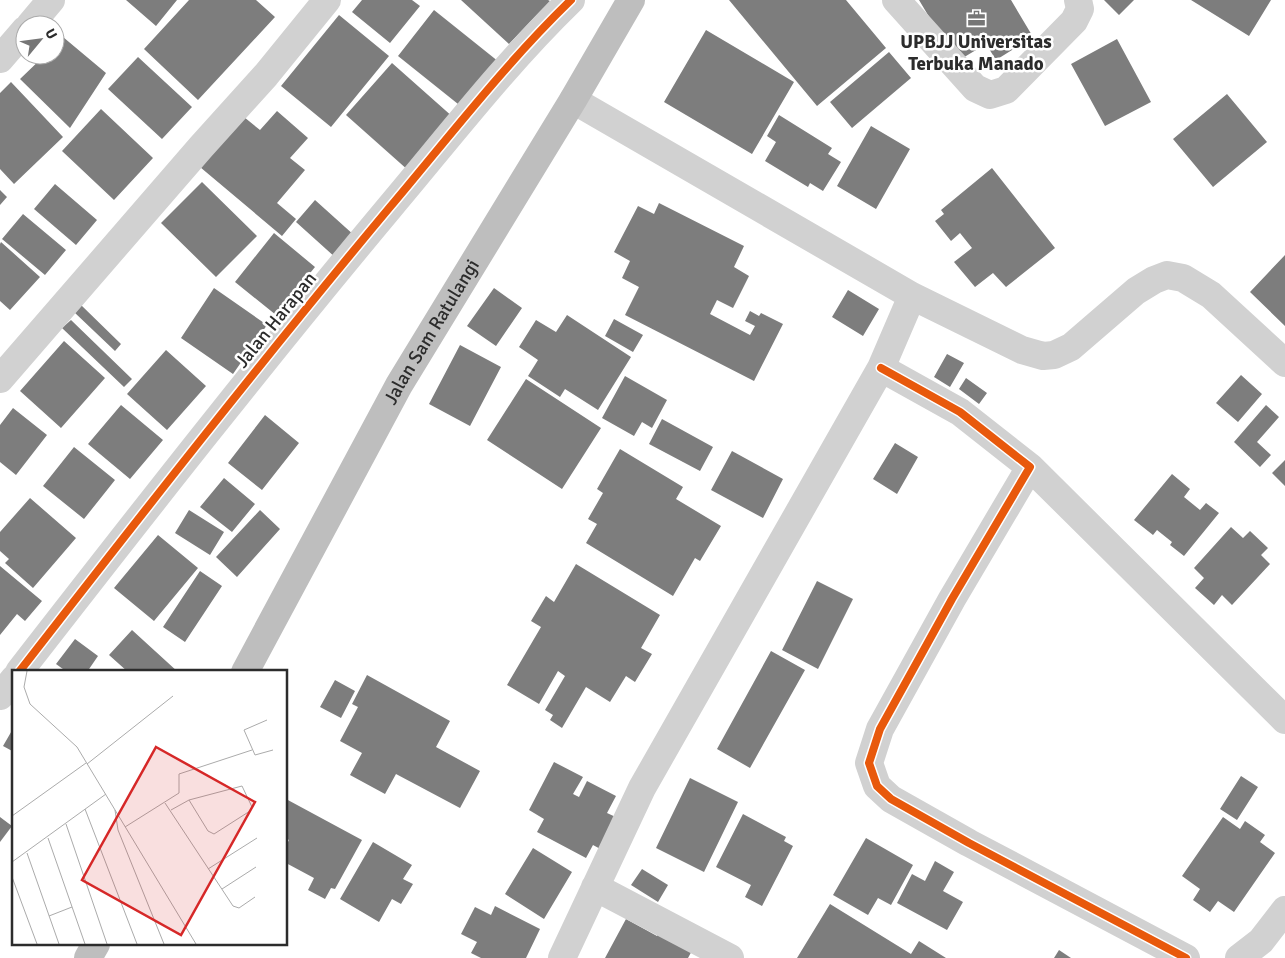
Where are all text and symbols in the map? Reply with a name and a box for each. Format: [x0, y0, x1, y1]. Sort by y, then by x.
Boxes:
office icon: UPBJJ Universitas Terbuka Manado [966, 9, 986, 29]
north arrow [15, 15, 65, 65]
text: U [41, 26, 61, 42]
place label: UPBJJ Universitas Terbuka Manado [900, 30, 1052, 76]
street label: Jalan Sam Ratulangi [379, 255, 485, 409]
street label: Jalan Harapan [230, 267, 322, 373]
inset map [12, 670, 288, 946]

